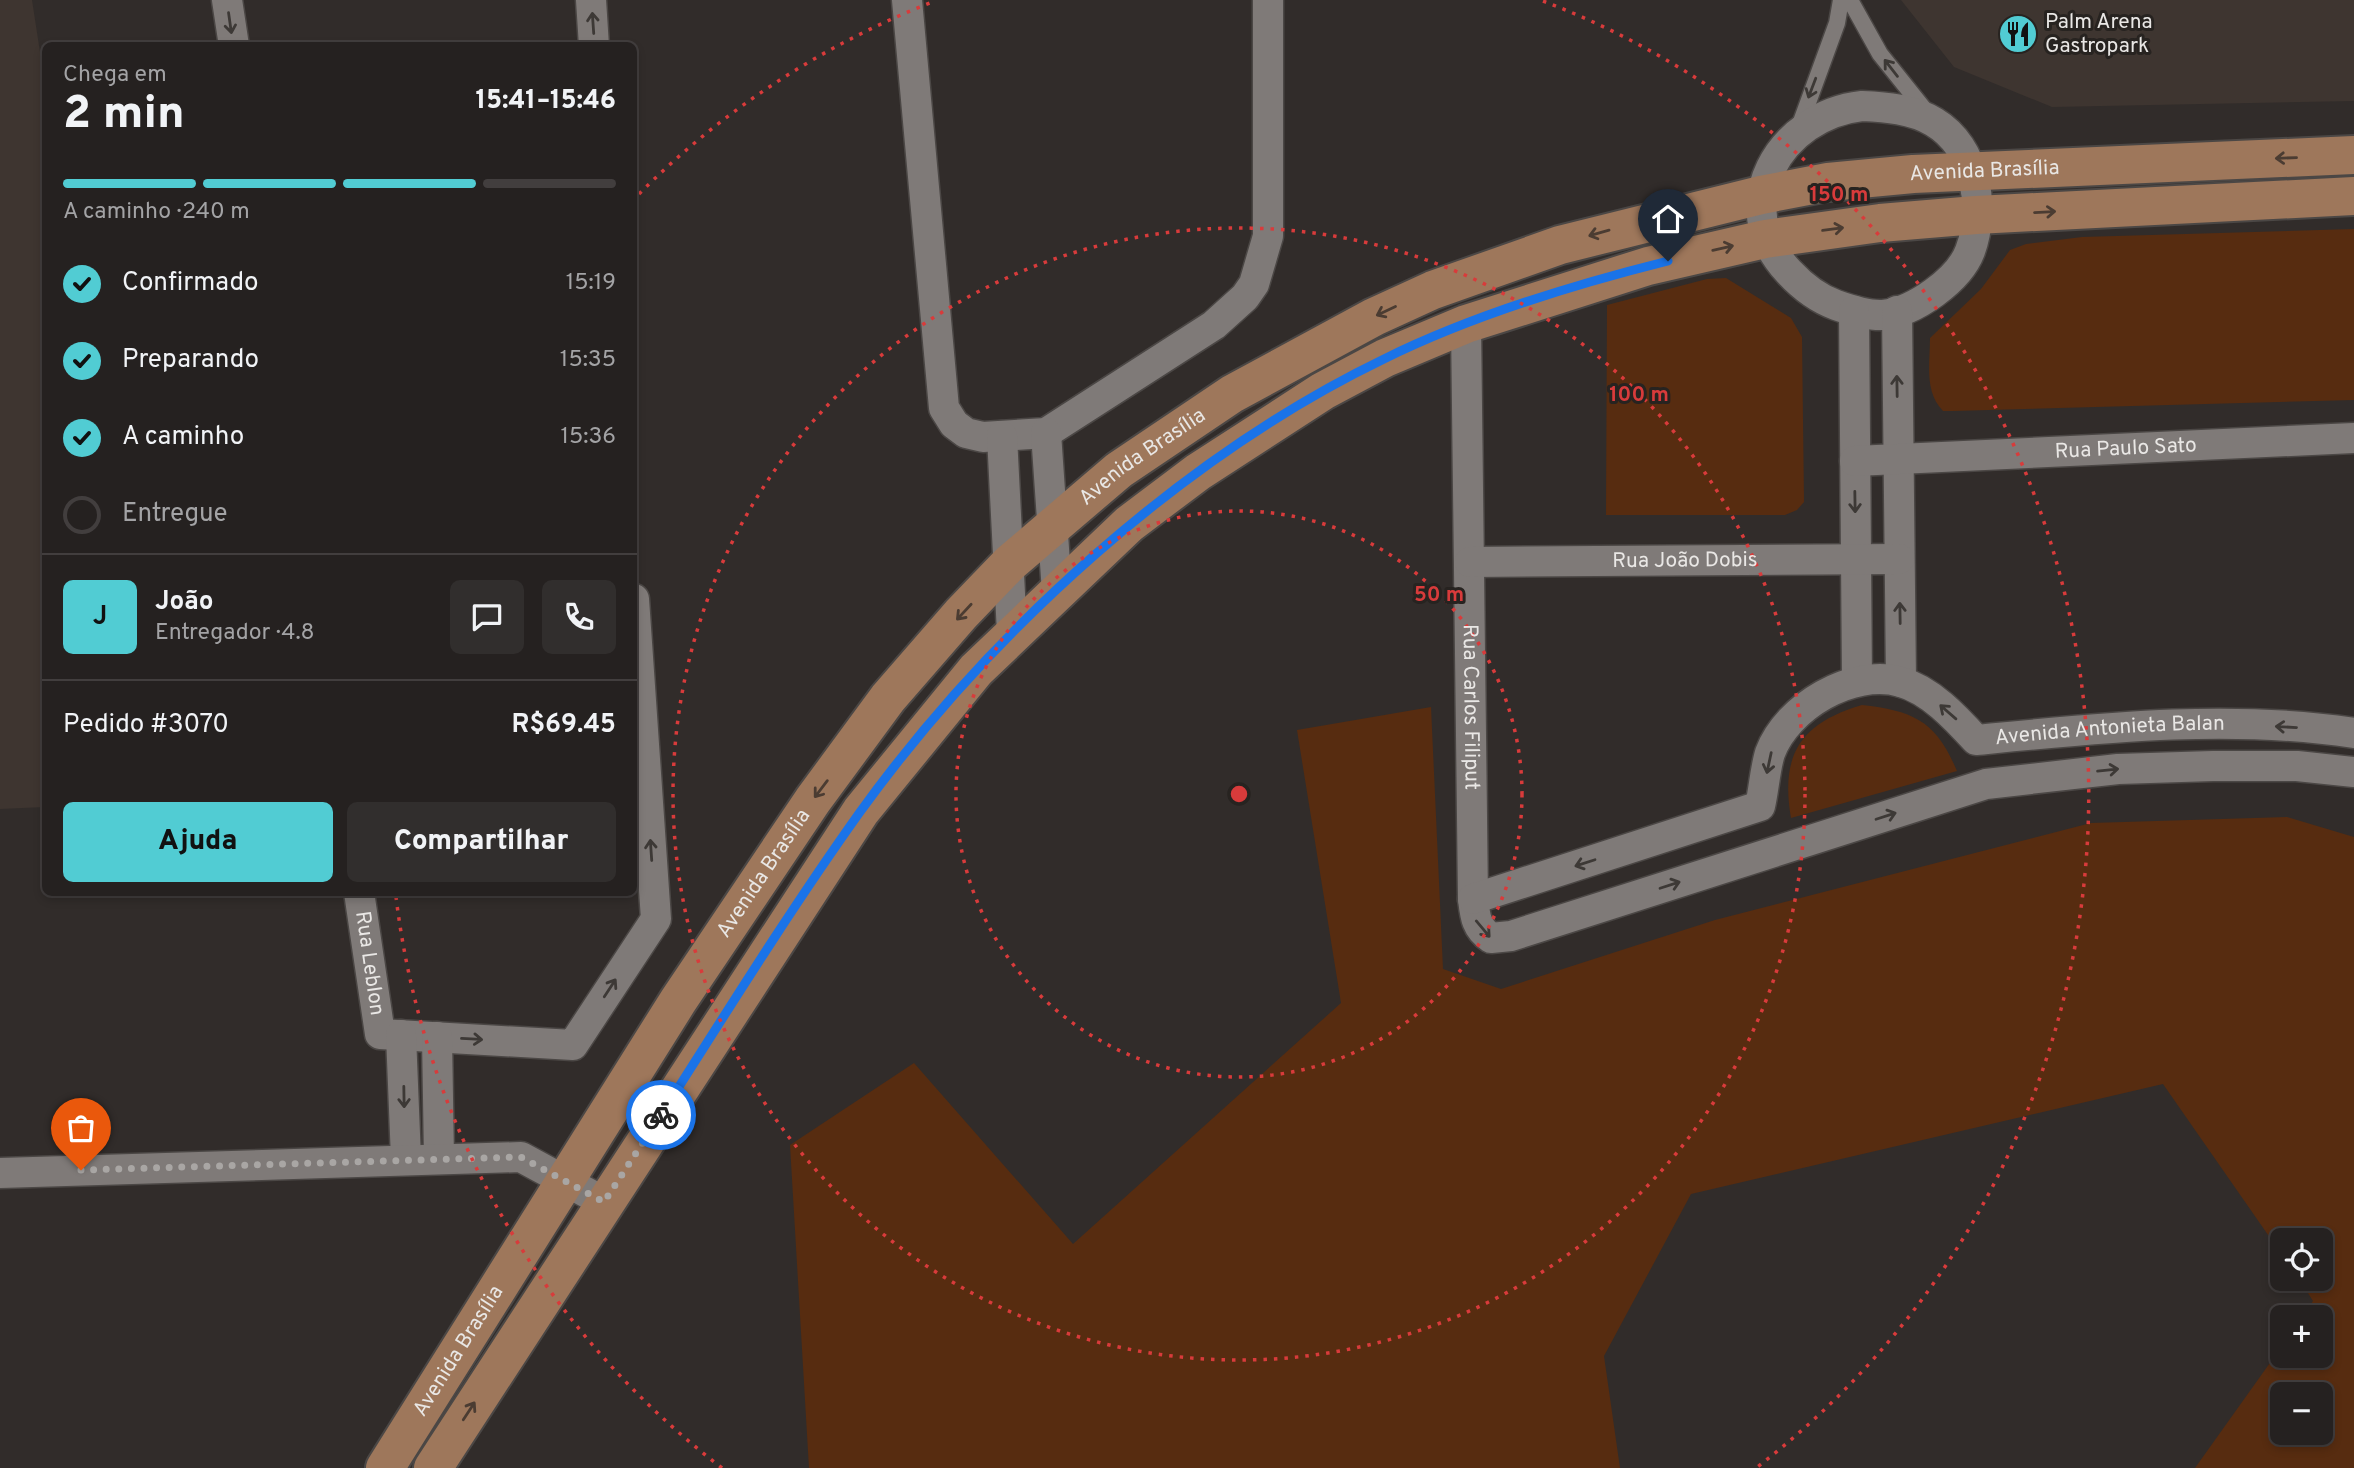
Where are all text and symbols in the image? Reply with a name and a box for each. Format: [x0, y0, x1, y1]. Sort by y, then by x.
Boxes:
place label: Palm Arena Gastropark [2045, 9, 2153, 60]
one-way arrow [224, 11, 237, 34]
one-way arrow [586, 12, 599, 35]
restaurant icon: Palm Arena Gastropark [1997, 13, 2039, 55]
one-way arrow [1884, 59, 1899, 78]
text: Chega em [63, 61, 167, 90]
one-way arrow [1805, 76, 1818, 98]
text: 15:41–15:46 [476, 85, 616, 118]
text: 2 min [63, 86, 185, 145]
one-way arrow [2275, 151, 2298, 164]
street label: Avenida Brasília [1909, 154, 2060, 188]
text: 150 m [1810, 182, 1868, 209]
pin [1638, 189, 1698, 261]
text: A caminho · 240 m [63, 198, 250, 227]
icon: home [1649, 200, 1687, 238]
one-way arrow [2033, 205, 2056, 218]
one-way arrow [1821, 223, 1844, 236]
one-way arrow [1589, 228, 1611, 241]
one-way arrow [1711, 241, 1734, 255]
icon: check [63, 265, 101, 303]
text: Confirmado [122, 267, 259, 300]
text: 15:19 [566, 269, 616, 298]
one-way arrow [1376, 305, 1397, 318]
icon: check [63, 342, 101, 380]
text: Preparando [122, 344, 259, 377]
text: 15:35 [560, 346, 616, 375]
one-way arrow [1891, 375, 1904, 398]
text: 100 m [1609, 382, 1669, 409]
street label: Avenida Brasília [1073, 402, 1211, 512]
icon: check [63, 419, 101, 457]
text: A caminho [122, 421, 244, 454]
text: 15:36 [560, 423, 616, 452]
street label: Rua Paulo Sato [2054, 432, 2197, 465]
one-way arrow [1849, 490, 1862, 513]
text: Entregue [122, 498, 228, 531]
street label: Rua João Dobis [1612, 546, 1758, 575]
button: chat [450, 580, 524, 654]
button: phone [542, 580, 616, 654]
text: 50 m [1414, 582, 1464, 609]
text: João [155, 586, 213, 619]
text: J [93, 601, 107, 634]
one-way arrow [1893, 602, 1907, 625]
one-way arrow [955, 603, 972, 620]
text: Entregador · 4.8 [155, 619, 315, 648]
street label: Rua Carlos Filiput [1456, 624, 1485, 790]
one-way arrow [1939, 704, 1957, 720]
text: Pedido #3070 [63, 709, 229, 742]
text: R$69.45 [511, 709, 616, 742]
street label: Avenida Antonieta Balan [1994, 710, 2225, 752]
one-way arrow [2275, 720, 2298, 733]
one-way arrow [1761, 751, 1775, 774]
one-way arrow [2096, 764, 2119, 777]
one-way arrow [814, 779, 829, 798]
centre of rings [1227, 782, 1251, 806]
button: Ajuda [63, 802, 333, 882]
button: Compartilhar [347, 802, 616, 882]
street label: Avenida Brasília [711, 804, 817, 943]
one-way arrow [1875, 808, 1897, 821]
one-way arrow [644, 840, 657, 862]
one-way arrow [1574, 857, 1596, 870]
one-way arrow [1658, 878, 1680, 890]
street label: Rua Leblon [348, 909, 391, 1017]
one-way arrow [1475, 920, 1491, 938]
one-way arrow [604, 978, 618, 998]
one-way arrow [461, 1033, 483, 1046]
courier [626, 1080, 696, 1150]
one-way arrow [398, 1085, 411, 1108]
icon: bike [642, 1096, 680, 1134]
pin [51, 1098, 111, 1170]
icon: bag [62, 1109, 100, 1147]
map controls [2270, 1228, 2333, 1445]
button: locate [2270, 1228, 2333, 1291]
street label: Avenida Brasília [407, 1280, 510, 1422]
button: + [2270, 1305, 2333, 1368]
button: − [2270, 1382, 2333, 1445]
one-way arrow [463, 1401, 477, 1421]

